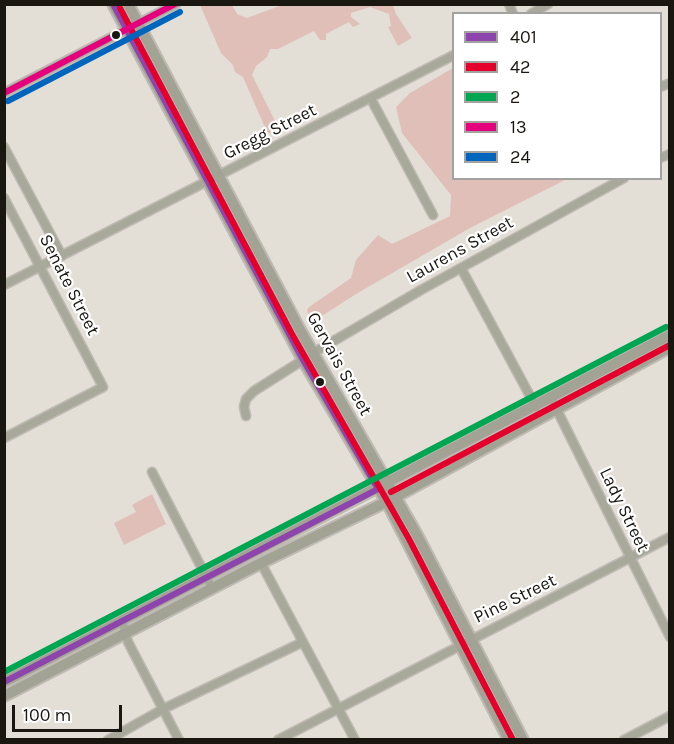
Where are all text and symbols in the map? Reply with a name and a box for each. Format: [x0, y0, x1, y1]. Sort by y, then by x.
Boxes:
legend [452, 12, 662, 180]
text: 401 [510, 26, 537, 48]
unlabelled marker [110, 29, 122, 41]
text: 42 [510, 56, 530, 78]
text: 2 [510, 86, 520, 108]
street label: Gregg Street [220, 99, 320, 165]
text: 13 [510, 116, 527, 138]
text: 24 [510, 146, 530, 168]
street label: Laurens Street [403, 212, 517, 288]
street label: Senate Street [34, 231, 104, 339]
street label: Gervais Street [302, 309, 376, 419]
unlabelled marker [314, 376, 326, 388]
street label: Lady Street [594, 464, 654, 556]
street label: Pine Street [470, 570, 560, 628]
scale bar [15, 693, 124, 731]
text: 100 m [23, 704, 71, 726]

